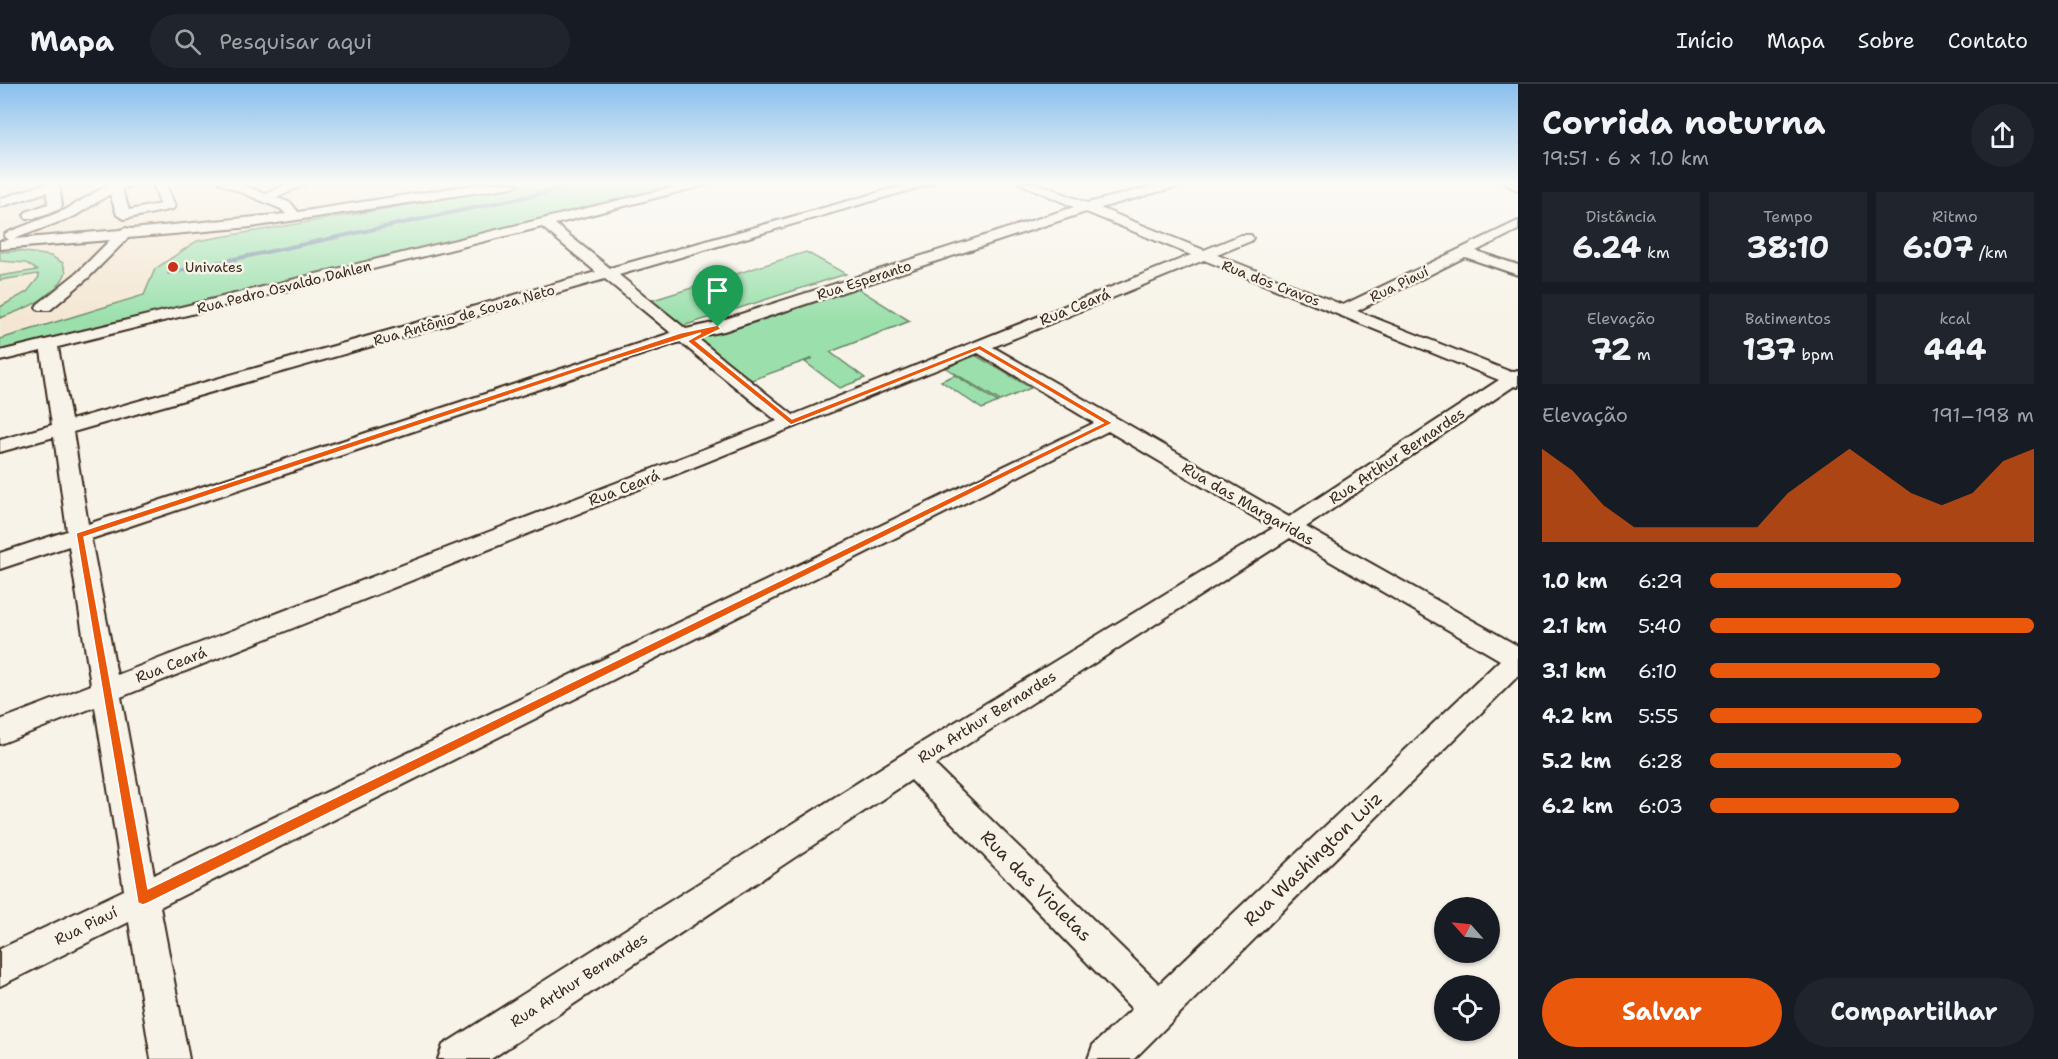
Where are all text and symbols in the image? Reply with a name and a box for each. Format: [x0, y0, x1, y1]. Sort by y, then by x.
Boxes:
search box [150, 14, 570, 68]
text: Mapa [30, 22, 114, 60]
icon: search [171, 25, 204, 58]
text: Pesquisar aqui [219, 27, 372, 56]
text: Início [1676, 27, 1734, 55]
text: Mapa [1767, 27, 1825, 55]
text: Sobre [1858, 27, 1915, 55]
text: Contato [1948, 27, 2028, 55]
text: Corrida noturna [1542, 100, 1826, 145]
button: share [1971, 104, 2034, 167]
text: 19:51 · 6 × 1.0 km [1542, 145, 1709, 171]
text: Distância [1586, 206, 1656, 227]
text: Tempo [1763, 206, 1813, 227]
text: Ritmo [1932, 206, 1978, 227]
text: 6.24 [1572, 227, 1642, 268]
text: 38:10 [1747, 227, 1829, 268]
text: 6:07 [1903, 227, 1973, 268]
text: km [1642, 242, 1670, 263]
text: /km [1973, 242, 2008, 263]
street label: Rua Esperanto [814, 256, 914, 304]
street label: Rua dos Cravos [1219, 256, 1323, 310]
street label: Rua Pedro Osvaldo Dahlen [195, 257, 373, 317]
place label: Univates [185, 258, 243, 276]
marker: Univates [166, 260, 180, 274]
street label: Rua Piauí [1367, 262, 1431, 306]
pin [692, 265, 743, 327]
icon: arrive [701, 274, 734, 307]
street label: Rua Antônio de Souza Neto [371, 280, 557, 350]
street label: Rua Ceará [1037, 283, 1114, 330]
text: Elevação [1587, 308, 1655, 329]
text: Batimentos [1745, 308, 1831, 329]
text: kcal [1939, 308, 1971, 329]
text: 72 [1591, 329, 1632, 370]
text: 137 [1742, 329, 1796, 370]
text: 444 [1924, 329, 1986, 370]
text: m [1632, 344, 1651, 365]
text: bpm [1796, 344, 1834, 365]
text: Elevação [1542, 402, 1628, 428]
text: 191–198 m [1931, 402, 2034, 428]
street label: Rua Arthur Bernardes [1325, 403, 1469, 509]
street label: Rua das Margaridas [1178, 458, 1318, 550]
street label: Rua Ceará [586, 465, 663, 511]
text: 1.0 km [1542, 568, 1607, 594]
text: 6:29 [1638, 568, 1683, 594]
text: 2.1 km [1542, 613, 1607, 639]
text: 5:40 [1638, 613, 1682, 639]
street label: Rua Ceará [133, 642, 210, 688]
text: 3.1 km [1542, 658, 1606, 684]
text: 6:10 [1638, 658, 1677, 684]
street label: Rua Arthur Bernardes [914, 666, 1060, 768]
text: 4.2 km [1542, 703, 1612, 729]
text: 5:55 [1638, 703, 1678, 729]
text: 5.2 km [1542, 748, 1611, 774]
text: 6:28 [1638, 748, 1683, 774]
street label: Rua Washington Luiz [1239, 787, 1387, 931]
text: 6.2 km [1542, 793, 1613, 819]
text: 6:03 [1638, 793, 1683, 819]
street label: Rua das Violetas [975, 825, 1097, 947]
north arrow [1434, 897, 1500, 963]
map controls [1434, 897, 1500, 1041]
street label: Rua Piauí [51, 902, 121, 950]
street label: Rua Arthur Bernardes [507, 928, 651, 1032]
button: locate [1434, 975, 1500, 1041]
button: Salvar [1542, 978, 1782, 1047]
button: Compartilhar [1794, 978, 2034, 1047]

